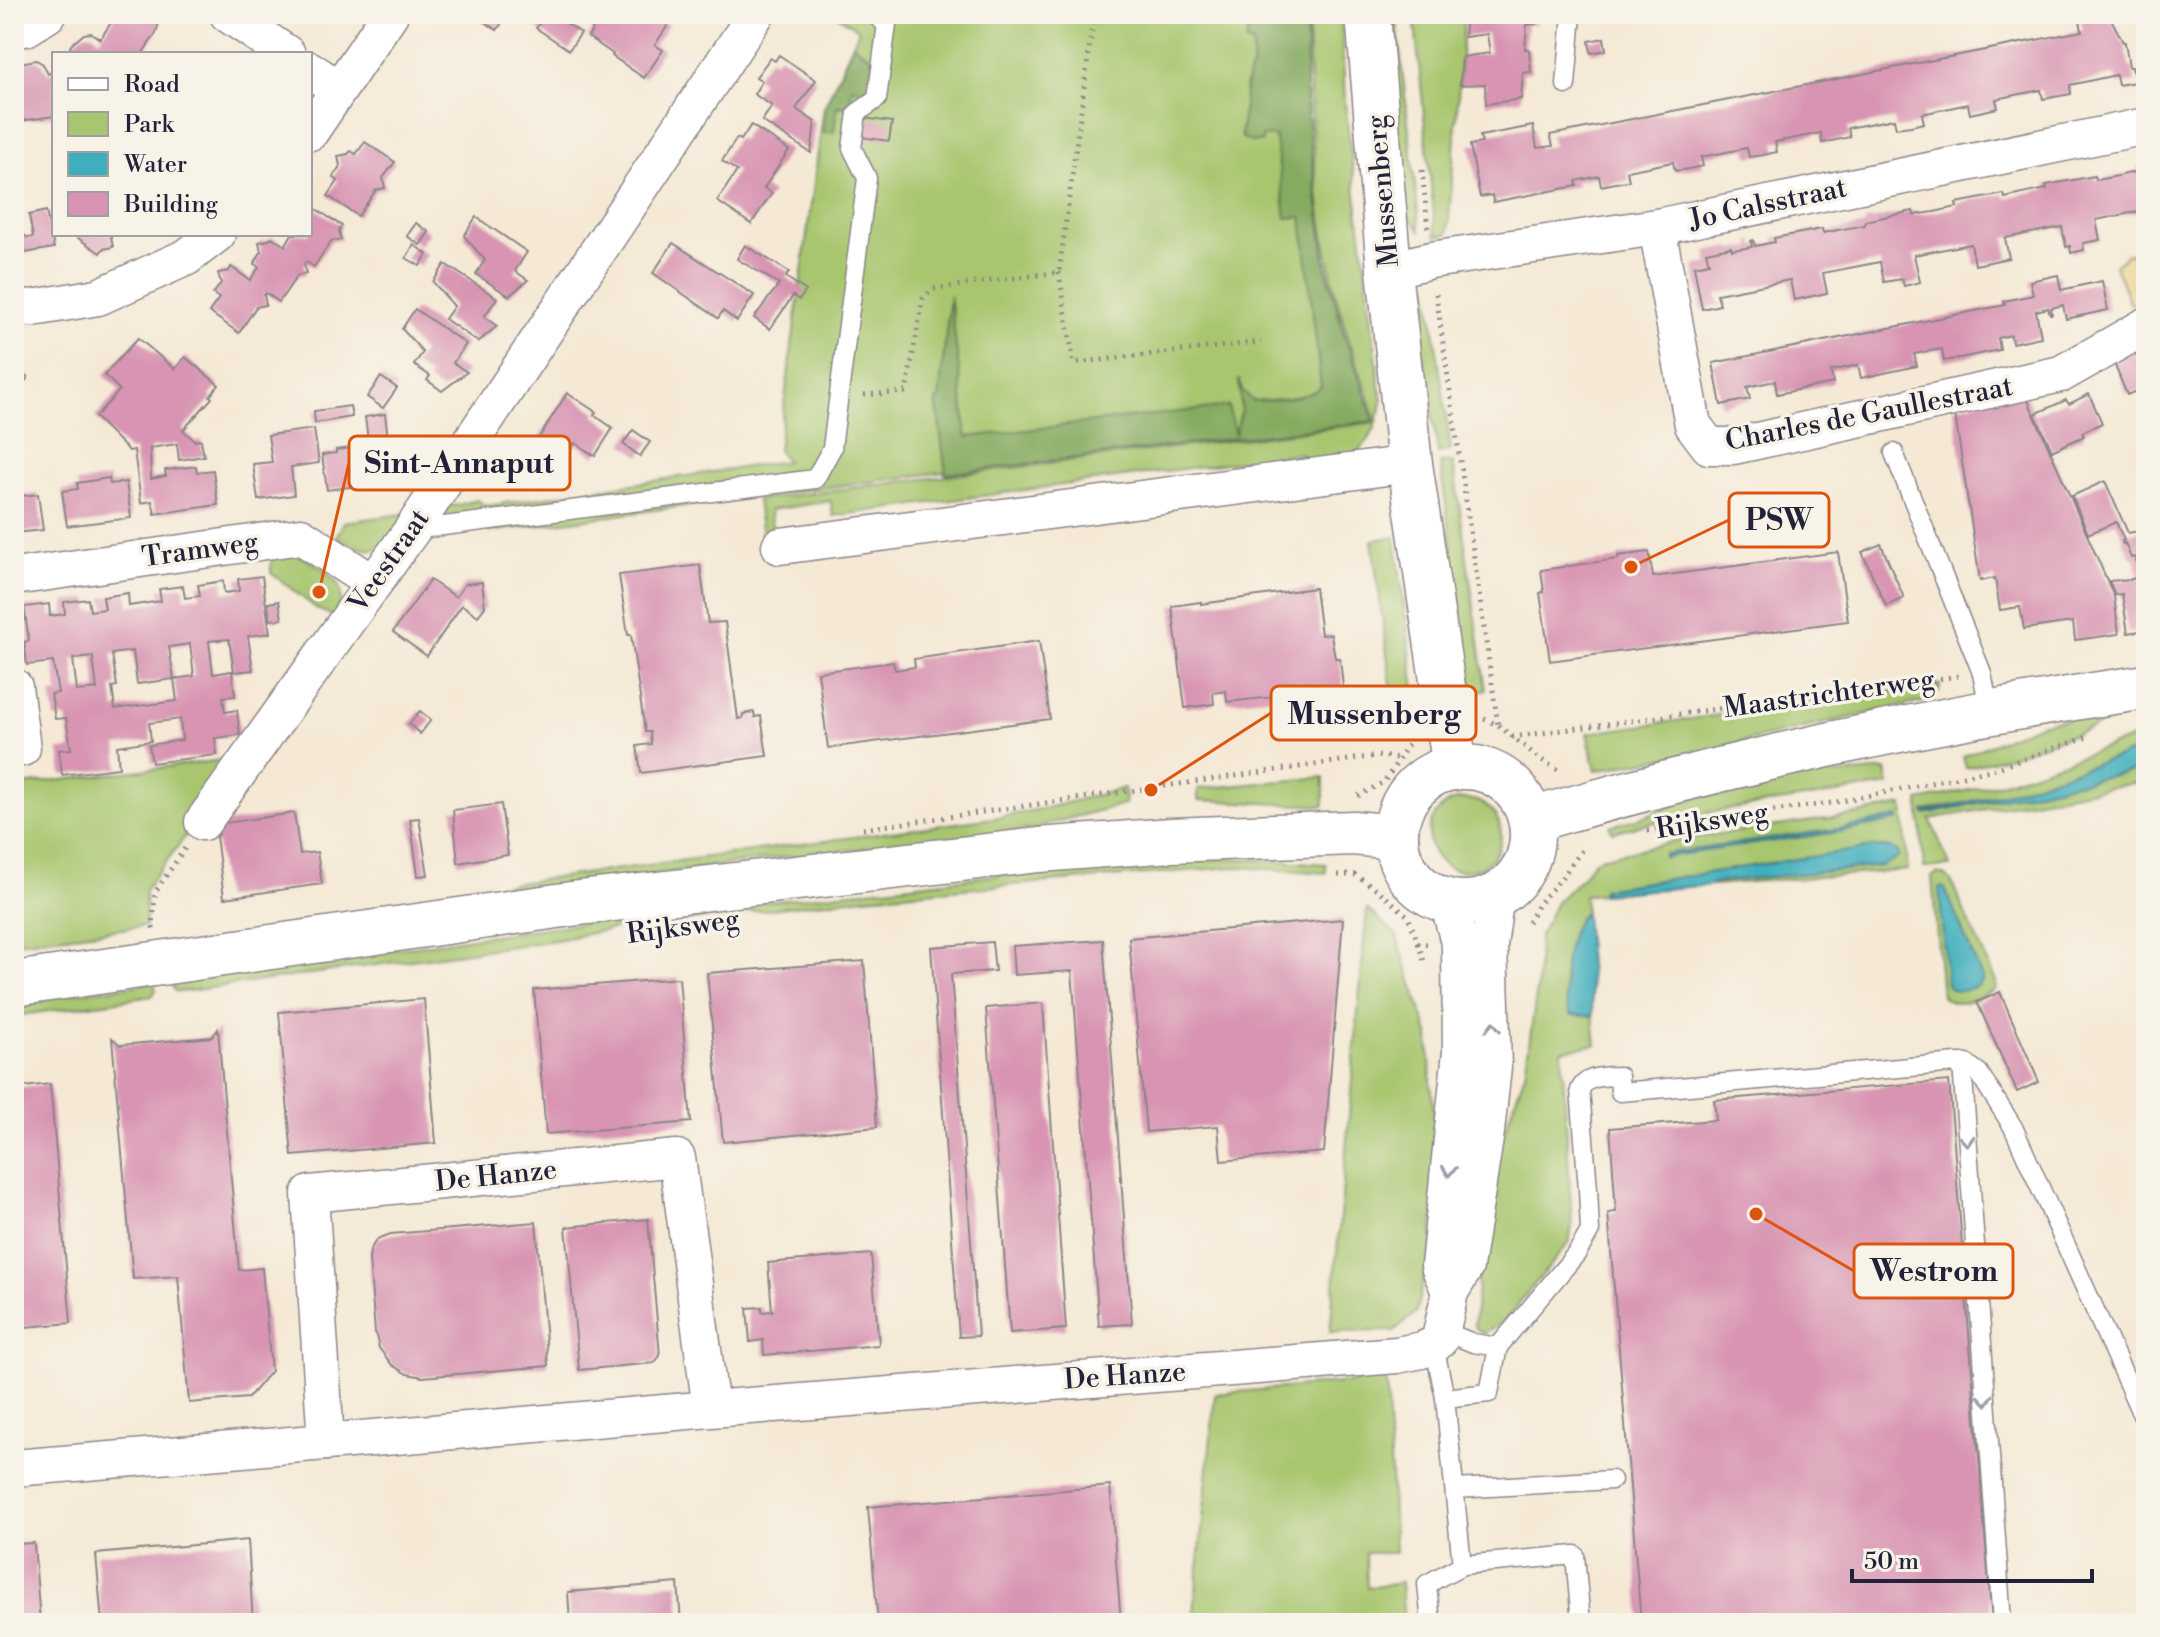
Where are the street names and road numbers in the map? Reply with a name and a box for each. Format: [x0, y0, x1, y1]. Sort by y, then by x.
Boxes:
street label: Mussenberg [1359, 113, 1407, 269]
street label: Jo Calsstraat [1685, 170, 1850, 238]
street label: Charles de Gaullestraat [1722, 369, 2016, 459]
street label: Veestraat [340, 502, 437, 620]
street label: Tramweg [140, 524, 261, 575]
street label: Maastrichterweg [1721, 662, 1937, 726]
street label: Rijksweg [1653, 795, 1771, 847]
street label: Rijksweg [624, 902, 742, 952]
street label: De Hanze [433, 1152, 559, 1200]
street label: De Hanze [1063, 1354, 1187, 1398]

